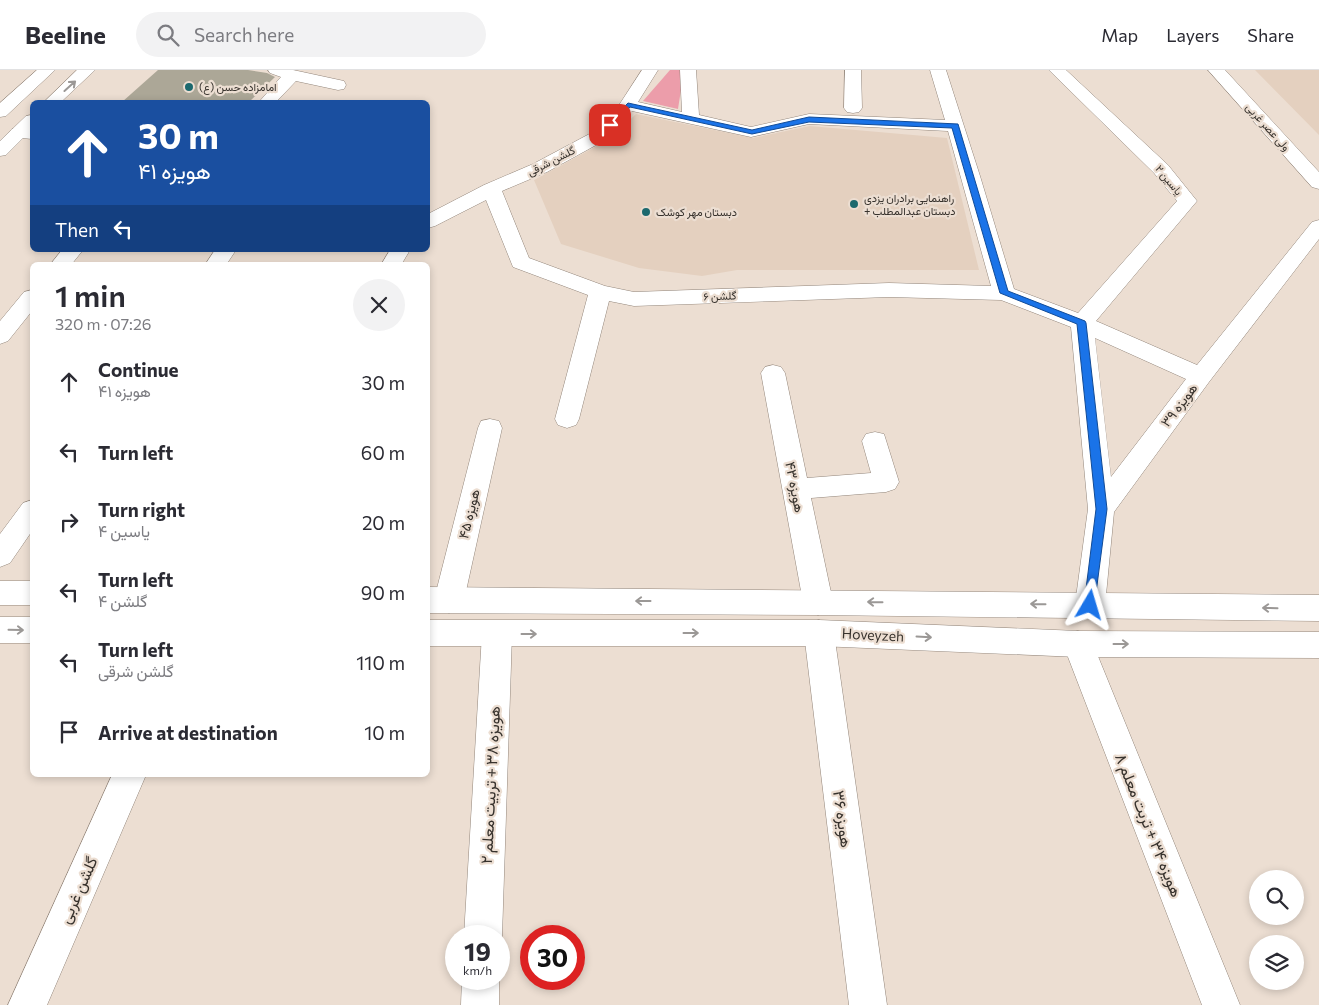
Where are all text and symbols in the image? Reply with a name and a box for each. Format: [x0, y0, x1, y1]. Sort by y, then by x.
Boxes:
search box [136, 12, 486, 57]
text: Beeline [25, 20, 106, 49]
icon: search [154, 21, 182, 49]
text: Search here [194, 23, 294, 46]
text: Map [1101, 24, 1138, 46]
text: Layers [1166, 24, 1219, 46]
text: Share [1247, 24, 1294, 46]
one-way arrow [63, 80, 76, 92]
place label: امامزاده حسن (ع) [199, 80, 277, 95]
marker: امامزاده حسن (ع) [183, 81, 195, 93]
street label: ولی عصر غربی [1243, 100, 1293, 154]
pin [589, 104, 631, 146]
icon: arrive [596, 111, 624, 139]
text: 30 m [138, 113, 219, 156]
icon: ahead [55, 120, 120, 185]
street label: گلشن شرقی [525, 143, 577, 179]
text: هویزه ۴۱ [138, 157, 211, 184]
street label: یاسین ۲ [1152, 162, 1186, 198]
place label: راهنمایی برادران یزدی + دبستان عبدالمطلب [864, 191, 956, 218]
marker: راهنمایی برادران یزدی + دبستان عبدالمطلب [848, 198, 860, 210]
place label: دبستان مهر کوشک [656, 205, 737, 219]
marker: دبستان مهر کوشک [640, 206, 652, 218]
icon: left [109, 215, 137, 243]
text: Then [55, 218, 99, 241]
text: 1 min [55, 276, 126, 313]
button: close [353, 279, 405, 331]
street label: گلشن ۶ [703, 288, 737, 304]
text: 320 m · 07:26 [55, 314, 151, 333]
text: Continue [98, 358, 178, 381]
icon: ahead [55, 368, 83, 396]
text: 30 m [362, 371, 405, 394]
street label: هویزه ۳۹ [1157, 379, 1201, 430]
text: هویزه ۴۱ [98, 381, 151, 400]
icon: left [55, 438, 83, 466]
text: Turn left [98, 441, 173, 464]
text: 60 m [361, 441, 405, 464]
street label: هویزه ۴۳ [781, 460, 809, 514]
street label: هویزه ۴۵ [454, 487, 484, 541]
text: Turn right [98, 498, 185, 521]
icon: right [55, 508, 83, 536]
text: 20 m [362, 511, 405, 534]
text: یاسین ۴ [98, 521, 150, 540]
text: Turn left [98, 568, 173, 591]
icon: left [55, 578, 83, 606]
position arrow [1063, 578, 1115, 630]
text: 90 m [361, 581, 405, 604]
text: گلشن ۴ [98, 591, 147, 610]
one-way arrow [635, 596, 652, 606]
one-way arrow [868, 598, 884, 607]
one-way arrow [1030, 599, 1046, 609]
one-way arrow [1263, 603, 1279, 612]
street label: Hoveyzeh [841, 624, 905, 645]
one-way arrow [8, 625, 24, 635]
one-way arrow [682, 628, 699, 638]
one-way arrow [520, 629, 536, 639]
one-way arrow [915, 633, 931, 642]
text: Turn left [98, 638, 173, 661]
one-way arrow [1112, 639, 1129, 649]
icon: left [55, 648, 83, 676]
text: 110 m [356, 651, 405, 674]
text: گلشن شرقی [98, 661, 174, 680]
street label: هویزه ۳۸ + تربیت معلم ۲ [476, 705, 505, 865]
icon: arrive [55, 718, 83, 746]
text: Arrive at destination [98, 721, 278, 744]
text: 10 m [364, 721, 405, 744]
street label: هویزه ۳۴ + تربت معلم ۸ [1110, 750, 1187, 900]
street label: هویزه ۳۶ [828, 789, 857, 849]
street label: گلشن غربی [54, 853, 102, 927]
map controls [1249, 870, 1304, 990]
button: search [1249, 870, 1304, 925]
speed limit sign: 30 [520, 925, 585, 990]
button: layers [1249, 935, 1304, 990]
text: 19 [464, 936, 491, 966]
text: km/h [463, 963, 492, 977]

